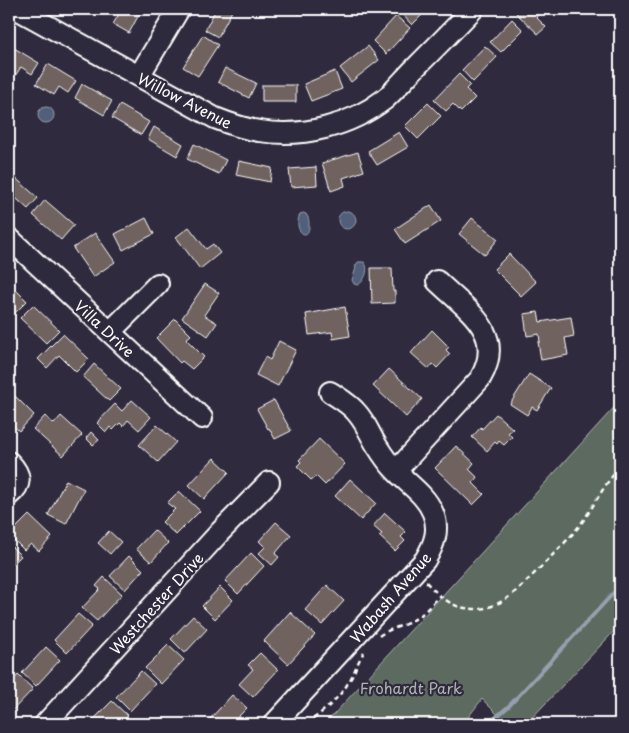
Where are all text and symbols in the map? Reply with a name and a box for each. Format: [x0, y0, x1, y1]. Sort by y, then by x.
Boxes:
street label: Willow Avenue [134, 66, 236, 134]
street label: Villa Drive [70, 294, 140, 362]
street label: Wabash Avenue [344, 546, 436, 648]
street label: Westchester Drive [104, 547, 208, 659]
park label: Frohardt Park [360, 676, 462, 699]

